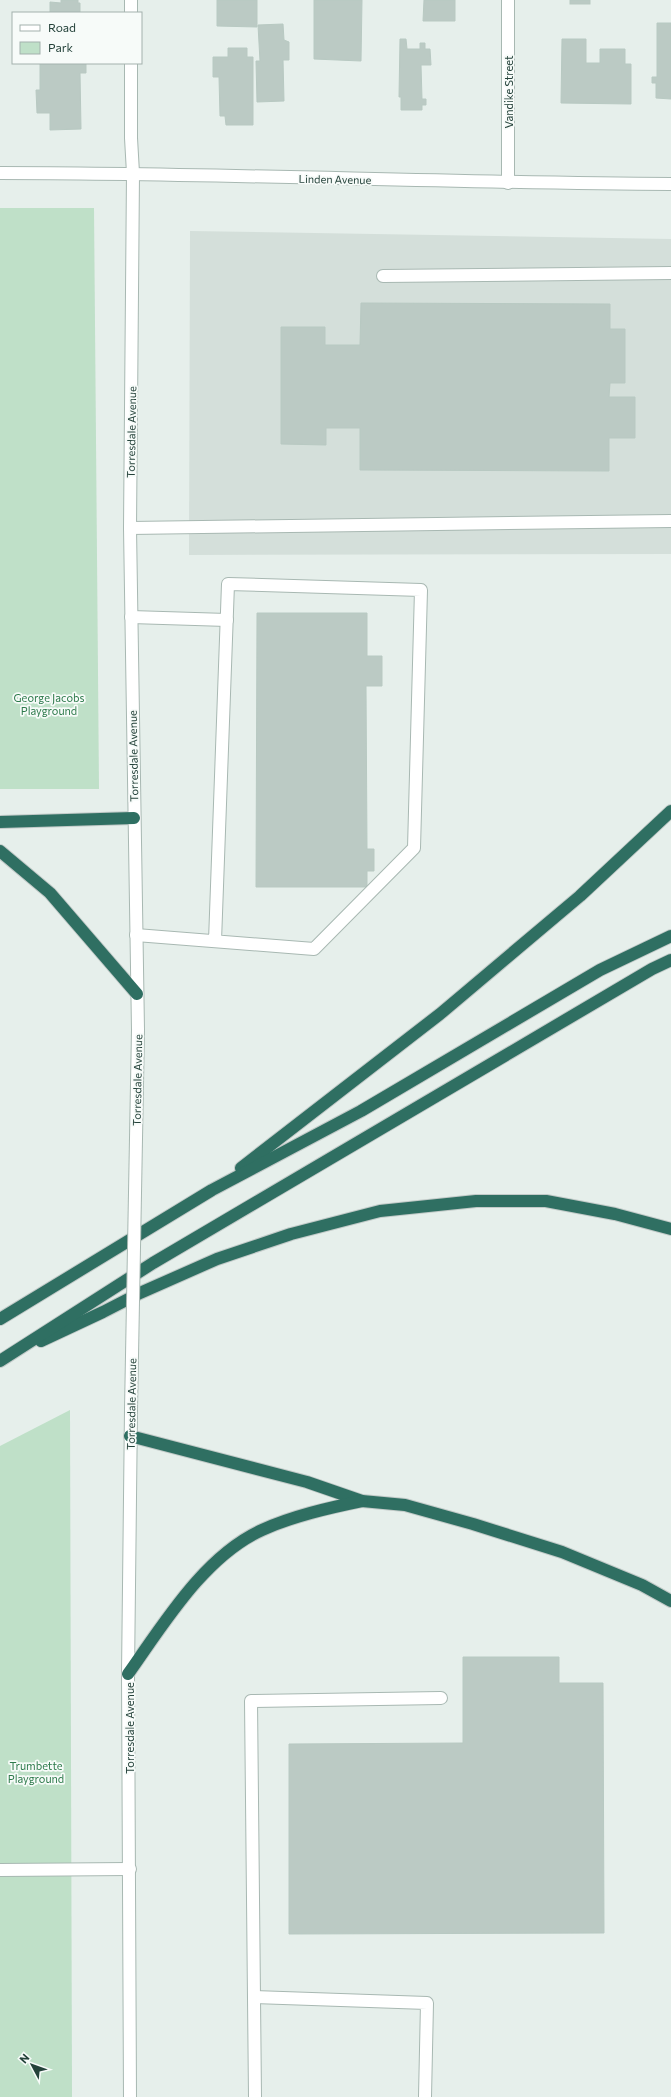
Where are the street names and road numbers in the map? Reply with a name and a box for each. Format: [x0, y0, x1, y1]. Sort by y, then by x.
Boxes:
street label: Vandike Street [502, 55, 515, 128]
street label: Linden Avenue [299, 172, 372, 186]
street label: Torresdale Avenue [124, 386, 138, 478]
street label: Torresdale Avenue [126, 710, 140, 802]
street label: Torresdale Avenue [130, 1034, 144, 1126]
street label: Torresdale Avenue [124, 1358, 138, 1450]
street label: Torresdale Avenue [123, 1682, 136, 1774]

